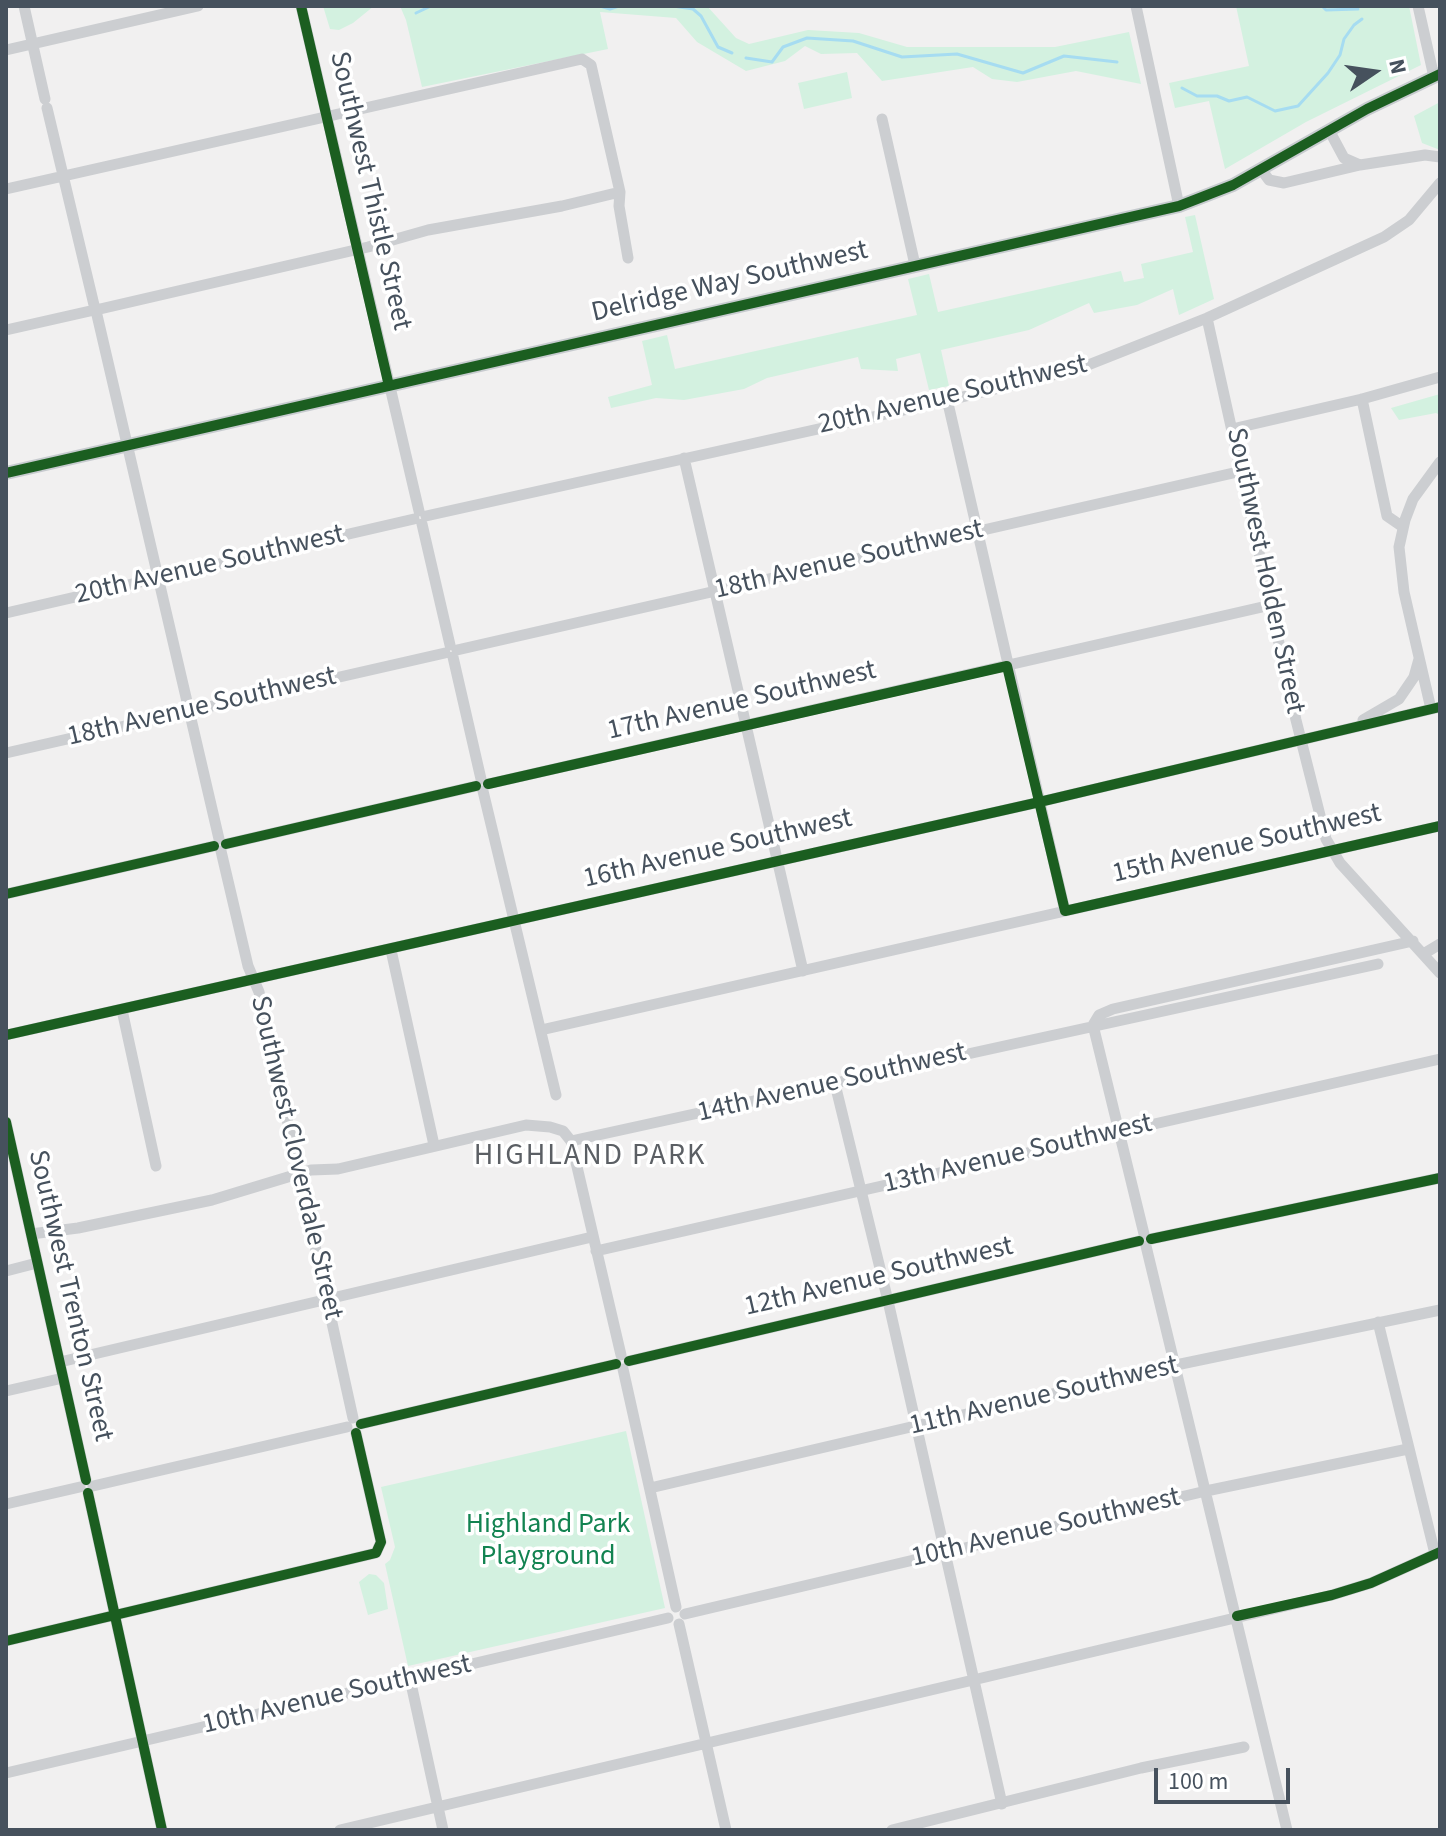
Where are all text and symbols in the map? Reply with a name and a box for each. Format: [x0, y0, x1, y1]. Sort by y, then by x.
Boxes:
north arrow [1334, 32, 1414, 112]
street label: Southwest Thistle Street [321, 48, 417, 334]
text: N [1380, 56, 1415, 77]
street label: Delridge Way Southwest [589, 235, 871, 331]
street label: 20th Avenue Southwest [815, 349, 1091, 443]
street label: Southwest Holden Street [1217, 425, 1311, 717]
street label: 18th Avenue Southwest [711, 514, 987, 608]
street label: 20th Avenue Southwest [72, 519, 348, 613]
street label: 17th Avenue Southwest [604, 655, 880, 749]
street label: 18th Avenue Southwest [64, 661, 340, 755]
street label: 15th Avenue Southwest [1109, 798, 1385, 892]
street label: 16th Avenue Southwest [580, 803, 856, 897]
street label: Southwest Cloverdale Street [241, 993, 349, 1323]
street label: 14th Avenue Southwest [694, 1037, 970, 1131]
street label: 13th Avenue Southwest [880, 1108, 1156, 1202]
district label: HIGHLAND PARK [474, 1139, 706, 1175]
street label: Southwest Trenton Street [19, 1147, 119, 1445]
street label: 12th Avenue Southwest [741, 1231, 1017, 1325]
street label: 11th Avenue Southwest [906, 1350, 1182, 1444]
street label: 10th Avenue Southwest [908, 1482, 1184, 1576]
park label: Highland Park Playground [466, 1509, 630, 1575]
street label: 10th Avenue Southwest [199, 1649, 475, 1743]
scale bar [1158, 1752, 1294, 1802]
text: 100 m [1168, 1764, 1228, 1799]

